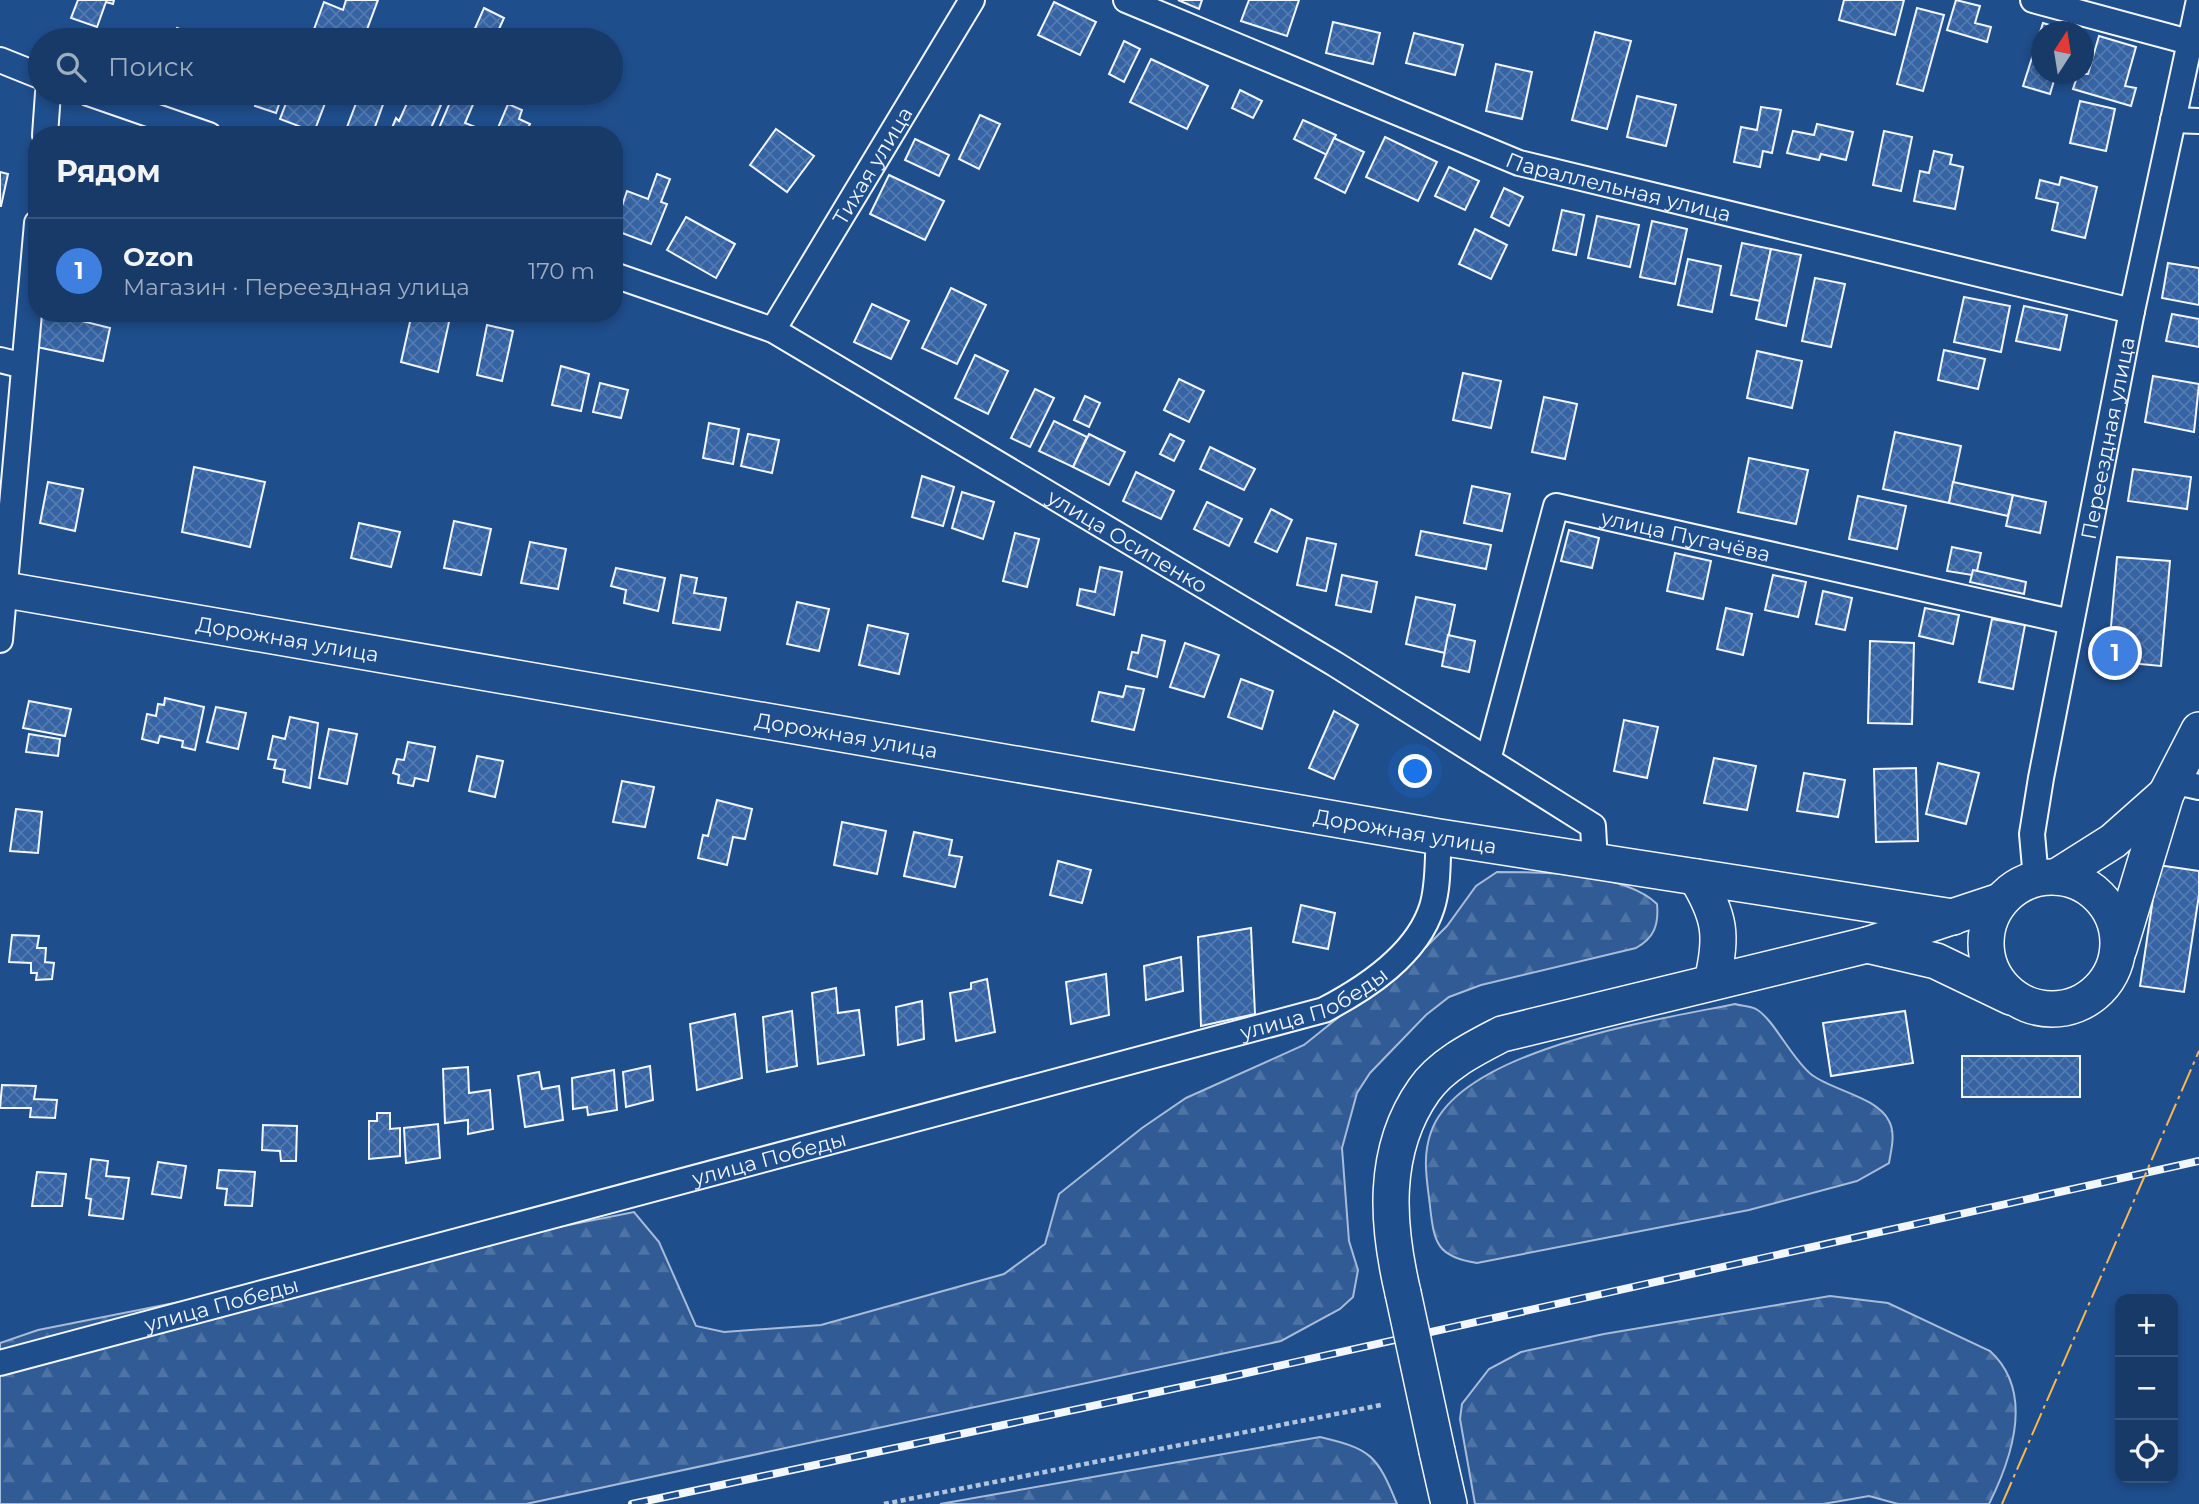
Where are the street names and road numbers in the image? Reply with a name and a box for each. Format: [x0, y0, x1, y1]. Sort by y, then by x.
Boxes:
street label: Тихая улица [827, 102, 917, 229]
street label: Параллельная улица [1502, 147, 1734, 226]
street label: Переездная улица [2075, 335, 2139, 542]
street label: улица Осипенко [1042, 483, 1212, 598]
street label: улица Пугачёва [1598, 504, 1773, 566]
street label: Дорожная улица [195, 611, 381, 667]
street label: Дорожная улица [753, 707, 940, 763]
street label: Дорожная улица [1312, 803, 1498, 858]
street label: улица Победы [1236, 961, 1392, 1045]
street label: улица Победы [688, 1125, 849, 1191]
street label: улица Победы [140, 1272, 301, 1337]

